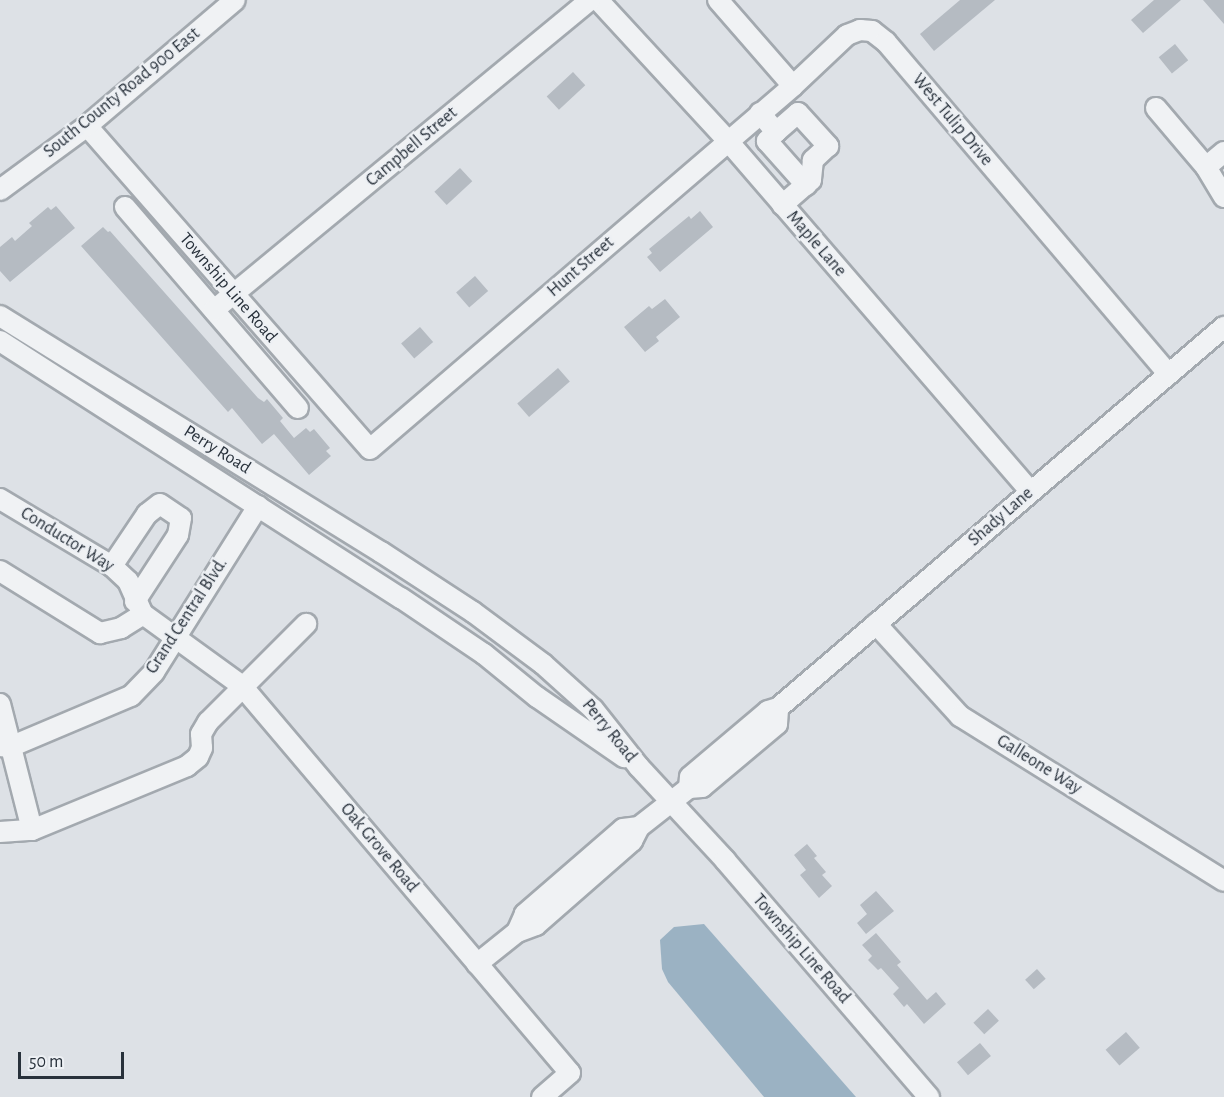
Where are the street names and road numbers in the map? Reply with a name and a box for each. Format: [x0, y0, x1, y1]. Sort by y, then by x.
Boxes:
street label: South County Road 900 East [39, 23, 205, 163]
street label: West Tulip Drive [907, 69, 997, 171]
street label: Campbell Street [362, 102, 462, 192]
street label: Maple Lane [781, 207, 851, 281]
street label: Township Line Road [174, 229, 282, 347]
street label: Hunt Street [543, 232, 619, 302]
street label: Perry Road [179, 421, 255, 479]
street label: Shady Lane [964, 483, 1038, 551]
street label: Conductor Way [16, 503, 118, 577]
street label: Grand Central Blvd. [141, 554, 233, 678]
street label: Perry Road [577, 695, 641, 767]
street label: Galleone Way [992, 730, 1086, 800]
street label: Oak Grove Road [335, 799, 423, 897]
street label: Township Line Road [747, 890, 855, 1008]

